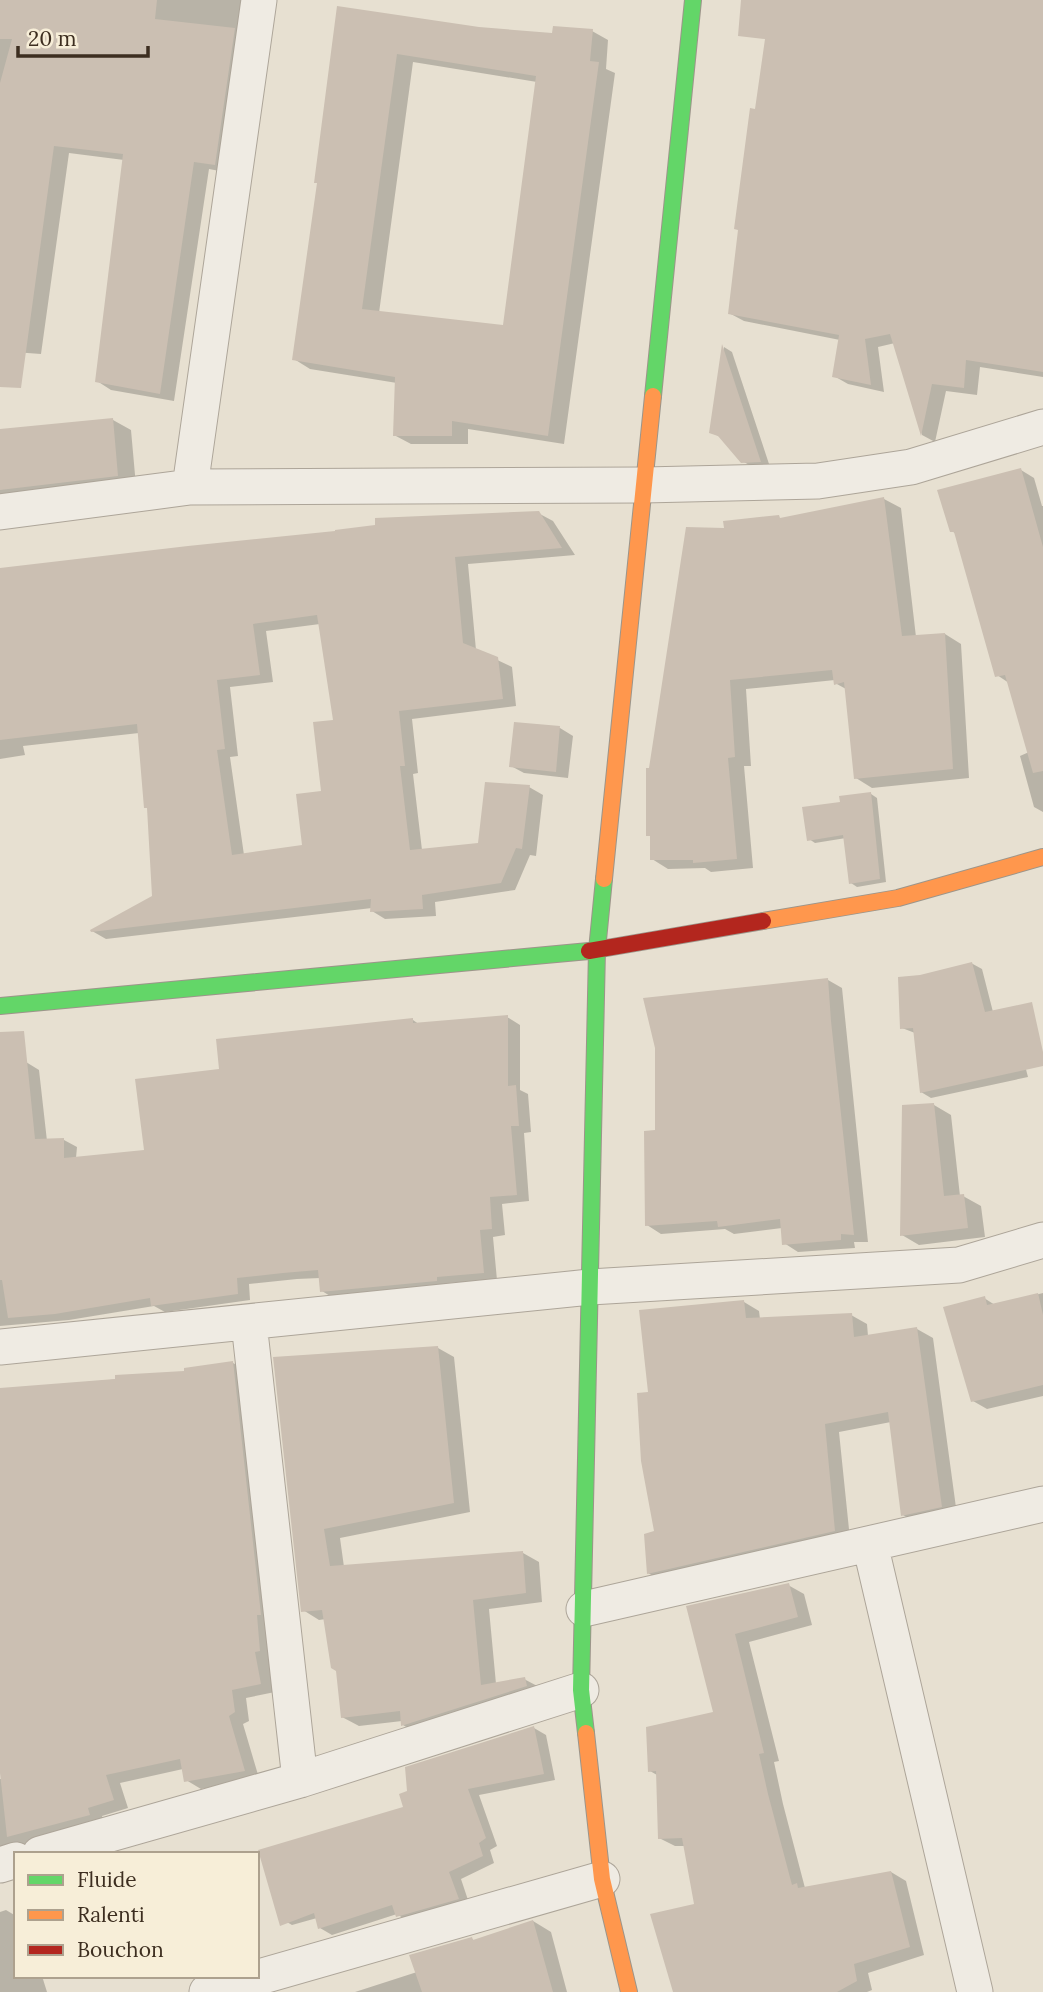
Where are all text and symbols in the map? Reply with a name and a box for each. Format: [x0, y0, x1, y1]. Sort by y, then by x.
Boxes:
scale bar [18, 14, 147, 58]
text: 20 m [28, 25, 77, 52]
legend [14, 1852, 259, 1978]
text: Fluide [77, 1866, 137, 1893]
text: Ralenti [77, 1901, 145, 1928]
text: Bouchon [77, 1936, 164, 1963]

